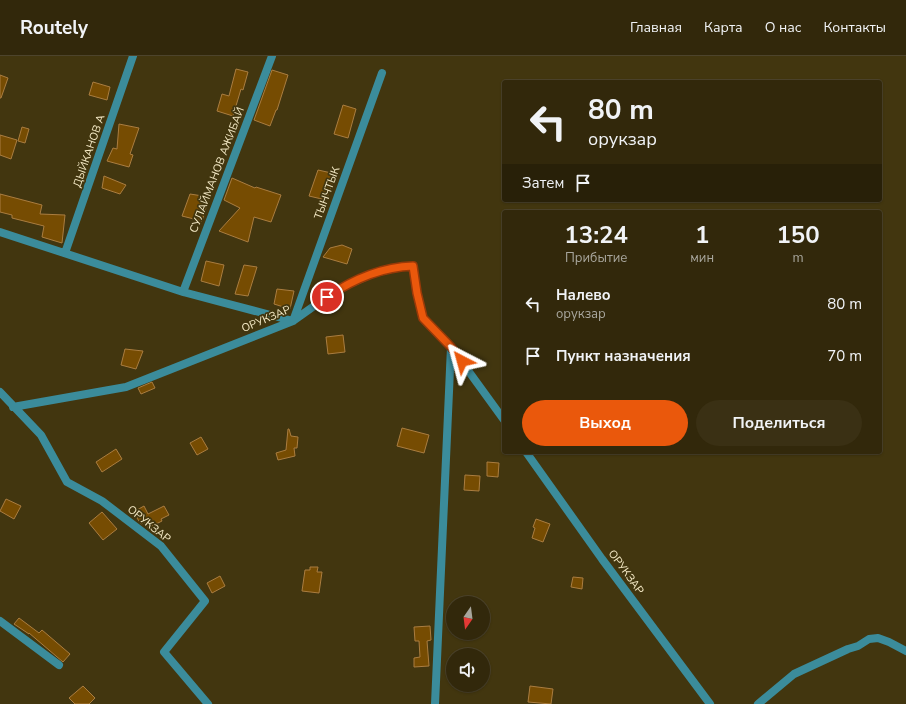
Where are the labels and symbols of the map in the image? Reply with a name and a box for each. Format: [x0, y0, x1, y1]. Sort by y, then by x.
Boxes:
street label: СУЛАЙМАНОВ АЖИБАЙ [186, 105, 248, 235]
street label: ДЫЙКАНОВ А [70, 113, 108, 189]
street label: ТЫНЧТЫК [311, 165, 343, 221]
pin [310, 280, 344, 314]
street label: ОРУКЗАР [239, 302, 293, 336]
position arrow [441, 340, 483, 382]
street label: ОРУКЗАР [124, 502, 174, 546]
street label: ОРУКЗАР [605, 547, 647, 597]
north arrow [446, 596, 490, 640]

